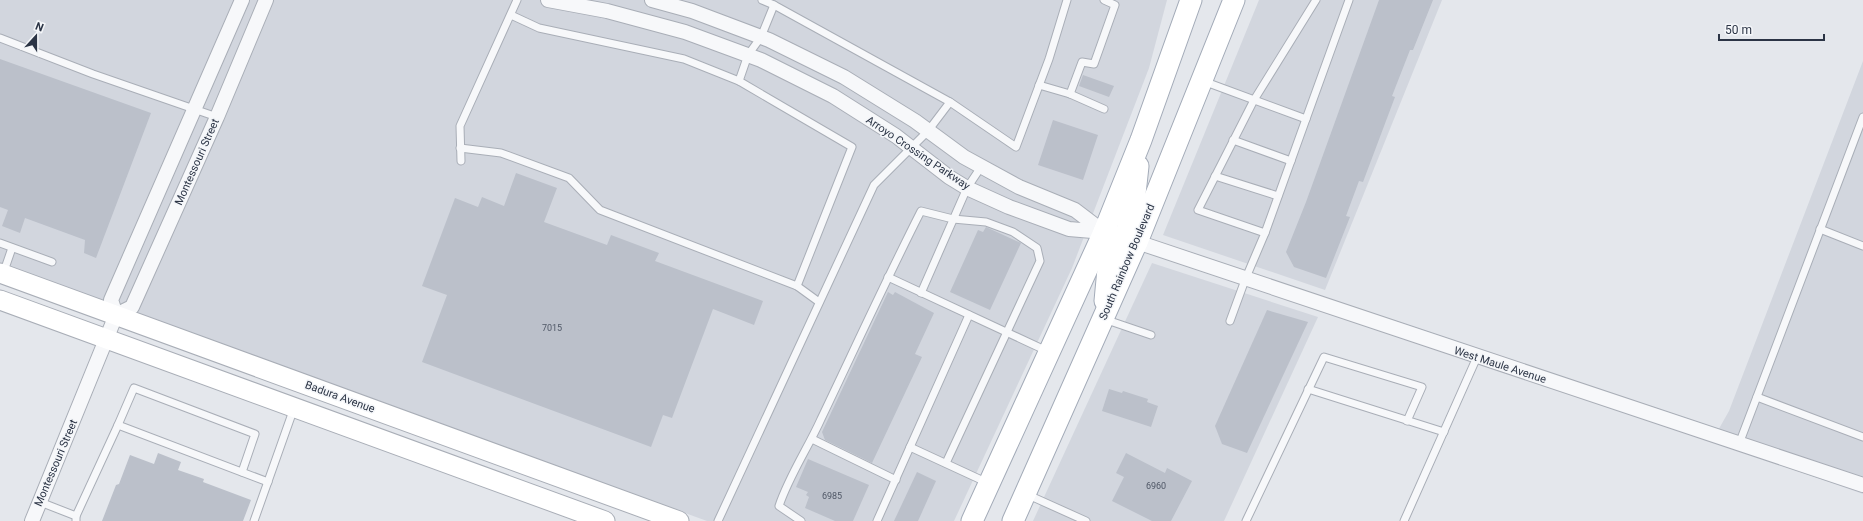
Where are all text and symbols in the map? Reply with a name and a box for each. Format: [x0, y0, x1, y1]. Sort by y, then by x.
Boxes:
north arrow [16, 16, 56, 56]
scale bar [1719, 16, 1824, 42]
text: N [33, 20, 46, 35]
text: 50 m [1725, 23, 1752, 37]
street label: Arroyo Crossing Parkway [864, 113, 973, 193]
street label: Montessouri Street [172, 116, 222, 207]
street label: South Rainbow Boulevard [1097, 202, 1157, 322]
house number: 7015 [542, 323, 562, 333]
street label: West Maule Avenue [1452, 344, 1548, 386]
street label: Badura Avenue [303, 378, 377, 416]
street label: Montessouri Street [32, 417, 80, 508]
house number: 6960 [1146, 481, 1166, 491]
house number: 6985 [822, 491, 842, 501]

